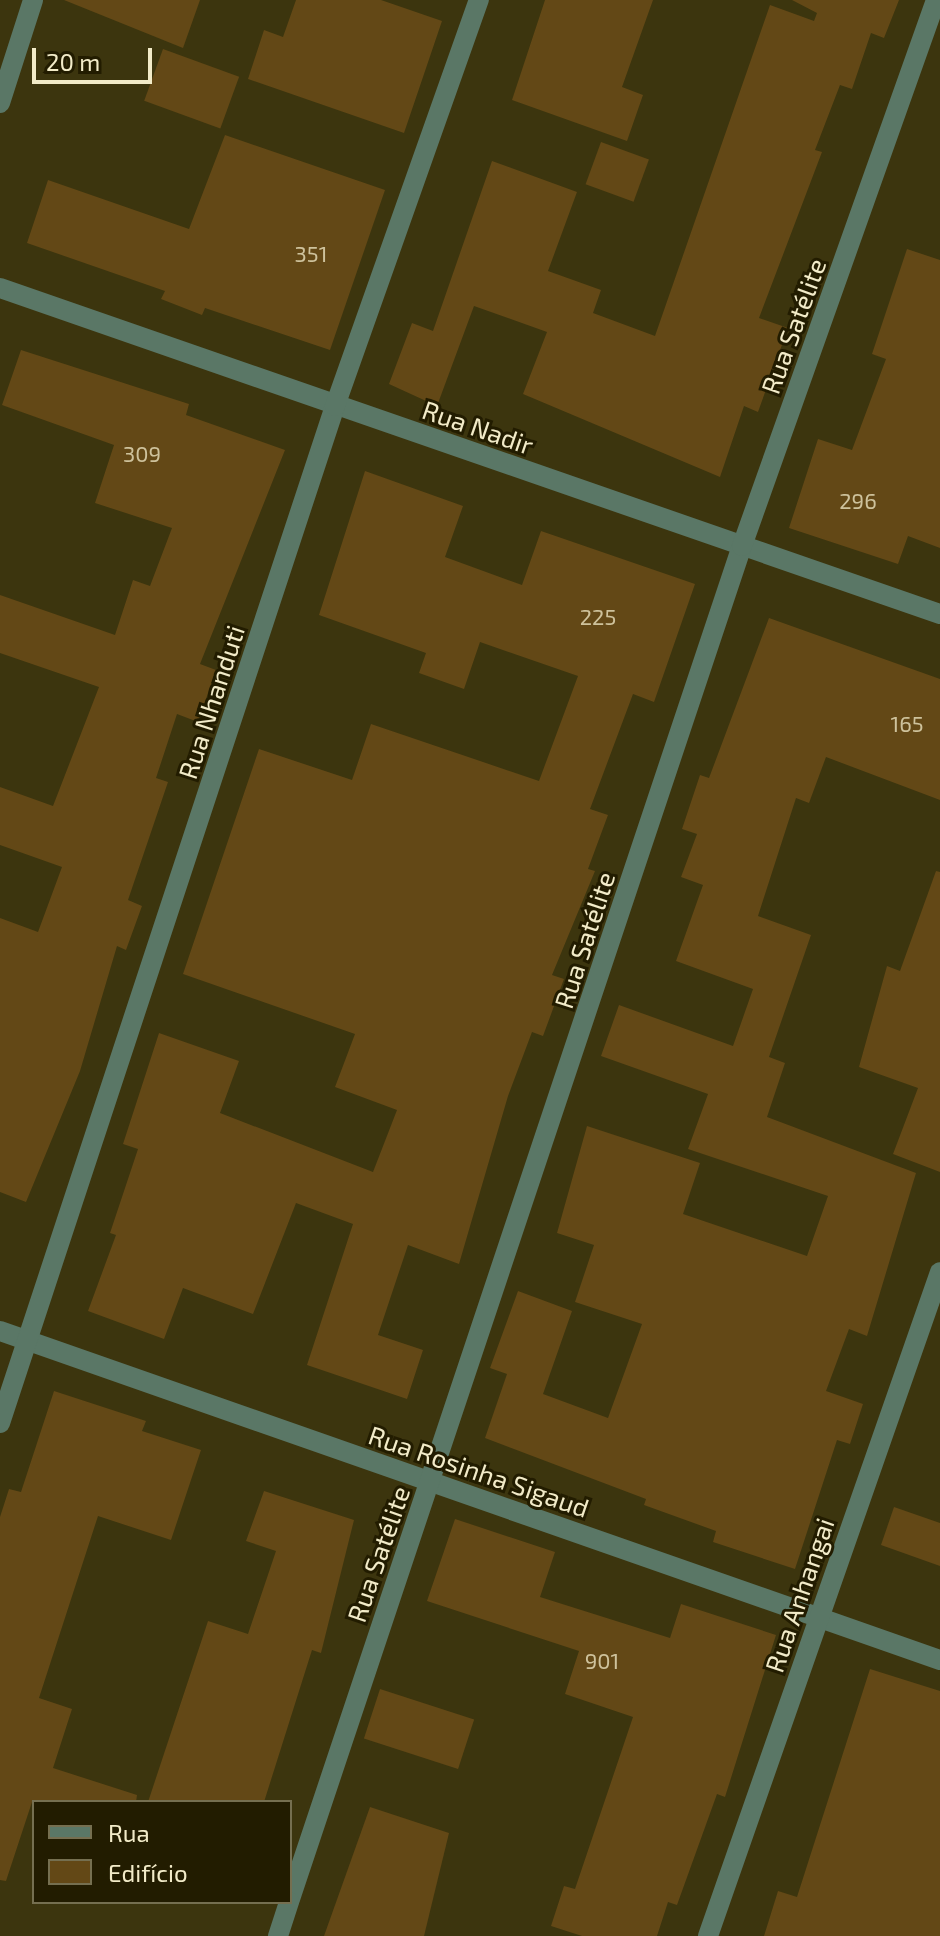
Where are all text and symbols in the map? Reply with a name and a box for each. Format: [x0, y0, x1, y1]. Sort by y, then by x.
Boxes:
scale bar [36, 32, 156, 82]
text: 20 m [46, 47, 100, 76]
house number: 351 [295, 241, 327, 267]
street label: Rua Satélite [754, 254, 832, 398]
street label: Rua Nadir [418, 393, 538, 461]
house number: 309 [123, 441, 161, 467]
house number: 296 [839, 488, 877, 514]
house number: 225 [580, 604, 616, 630]
street label: Rua Nhanduti [171, 621, 251, 783]
house number: 165 [890, 711, 924, 737]
street label: Rua Satélite [547, 868, 621, 1012]
street label: Rua Rosinha Sigaud [365, 1419, 593, 1523]
street label: Rua Satélite [340, 1482, 416, 1626]
street label: Rua Anhangai [758, 1513, 840, 1677]
house number: 901 [585, 1648, 619, 1674]
legend [32, 1800, 292, 1904]
text: Rua [108, 1818, 150, 1847]
text: Edifício [108, 1858, 188, 1887]

